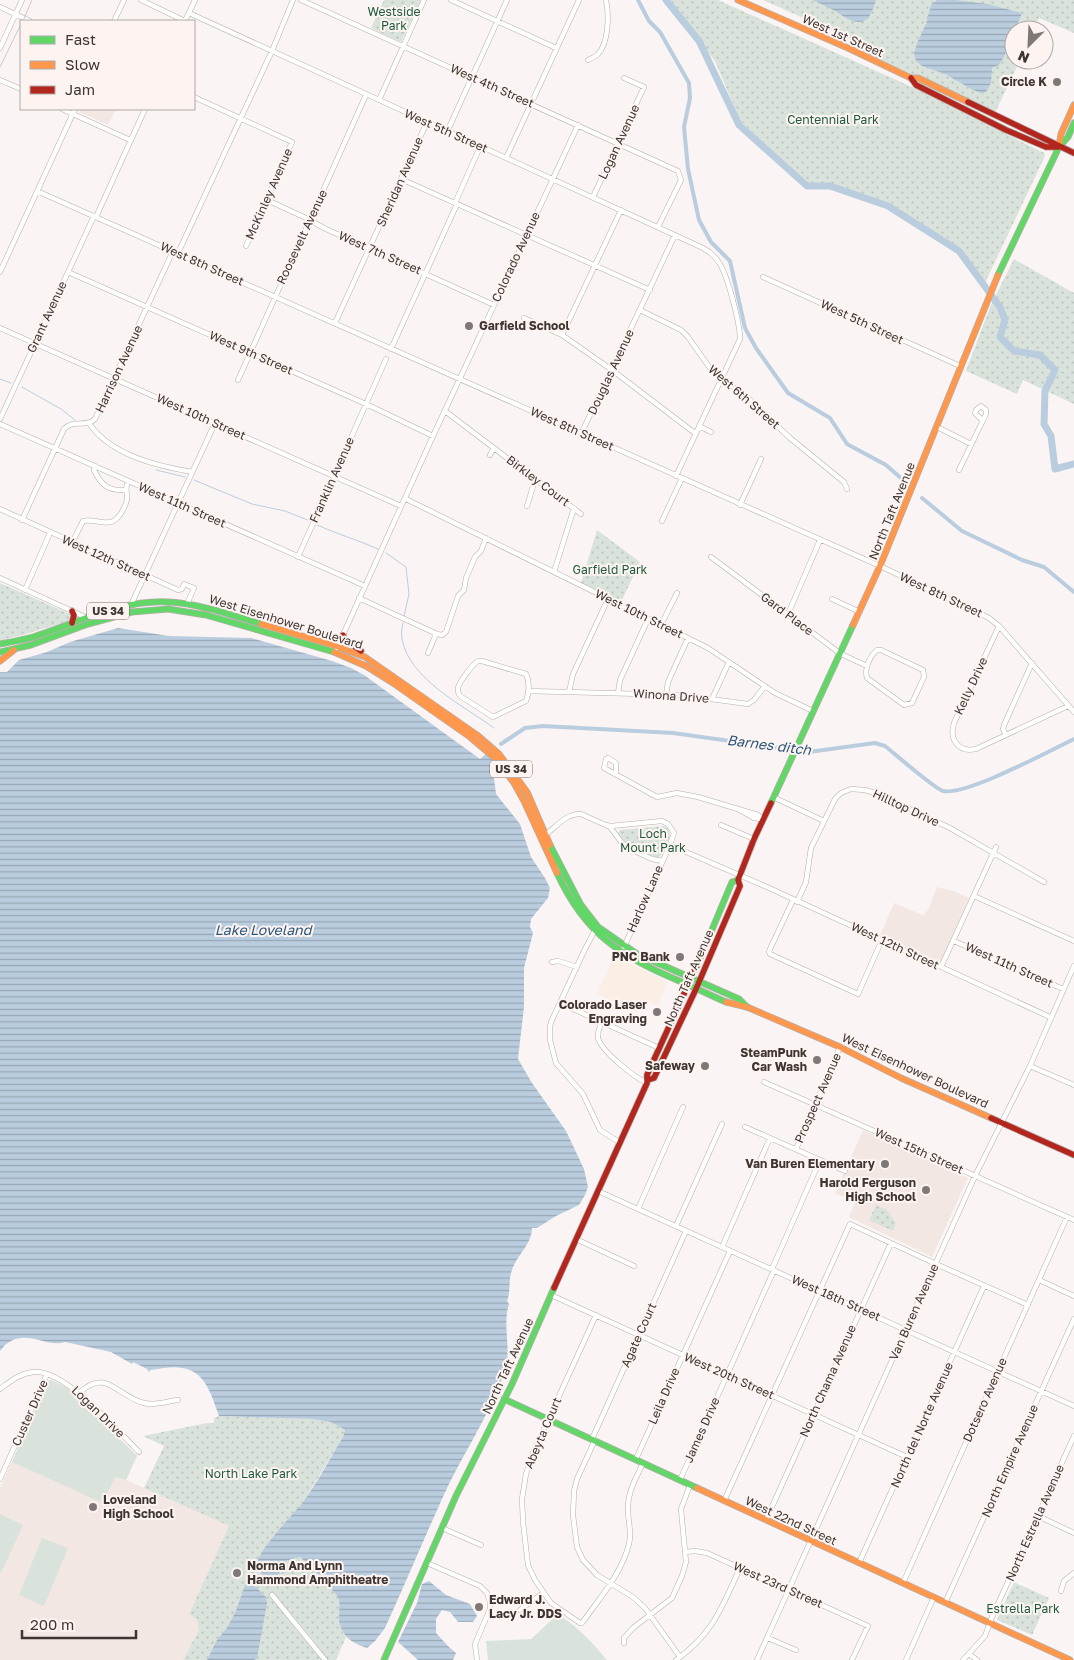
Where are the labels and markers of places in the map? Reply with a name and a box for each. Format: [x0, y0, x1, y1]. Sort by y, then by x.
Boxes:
place label: Circle K [1001, 74, 1047, 89]
marker: Circle K [1051, 76, 1063, 88]
place label: Garfield School [479, 318, 569, 333]
marker: Garfield School [463, 320, 475, 332]
place label: PNC Bank [612, 949, 670, 964]
marker: PNC Bank [674, 951, 686, 963]
place label: Colorado Laser Engraving [559, 997, 647, 1026]
marker: Colorado Laser Engraving [651, 1006, 663, 1018]
place label: SteamPunk Car Wash [740, 1045, 807, 1074]
marker: SteamPunk Car Wash [811, 1054, 823, 1066]
place label: Safeway [645, 1058, 696, 1073]
marker: Safeway [699, 1060, 711, 1072]
place label: Van Buren Elementary [745, 1156, 876, 1171]
marker: Van Buren Elementary [879, 1158, 891, 1170]
place label: Harold Ferguson High School [820, 1175, 916, 1204]
marker: Harold Ferguson High School [920, 1184, 932, 1196]
place label: Loveland High School [103, 1492, 174, 1521]
marker: Loveland High School [87, 1501, 99, 1513]
place label: Norma And Lynn Hammond Amphitheatre [247, 1558, 388, 1587]
marker: Norma And Lynn Hammond Amphitheatre [231, 1567, 243, 1579]
place label: Edward J. Lacy Jr. DDS [489, 1592, 562, 1621]
marker: Edward J. Lacy Jr. DDS [473, 1601, 485, 1613]

